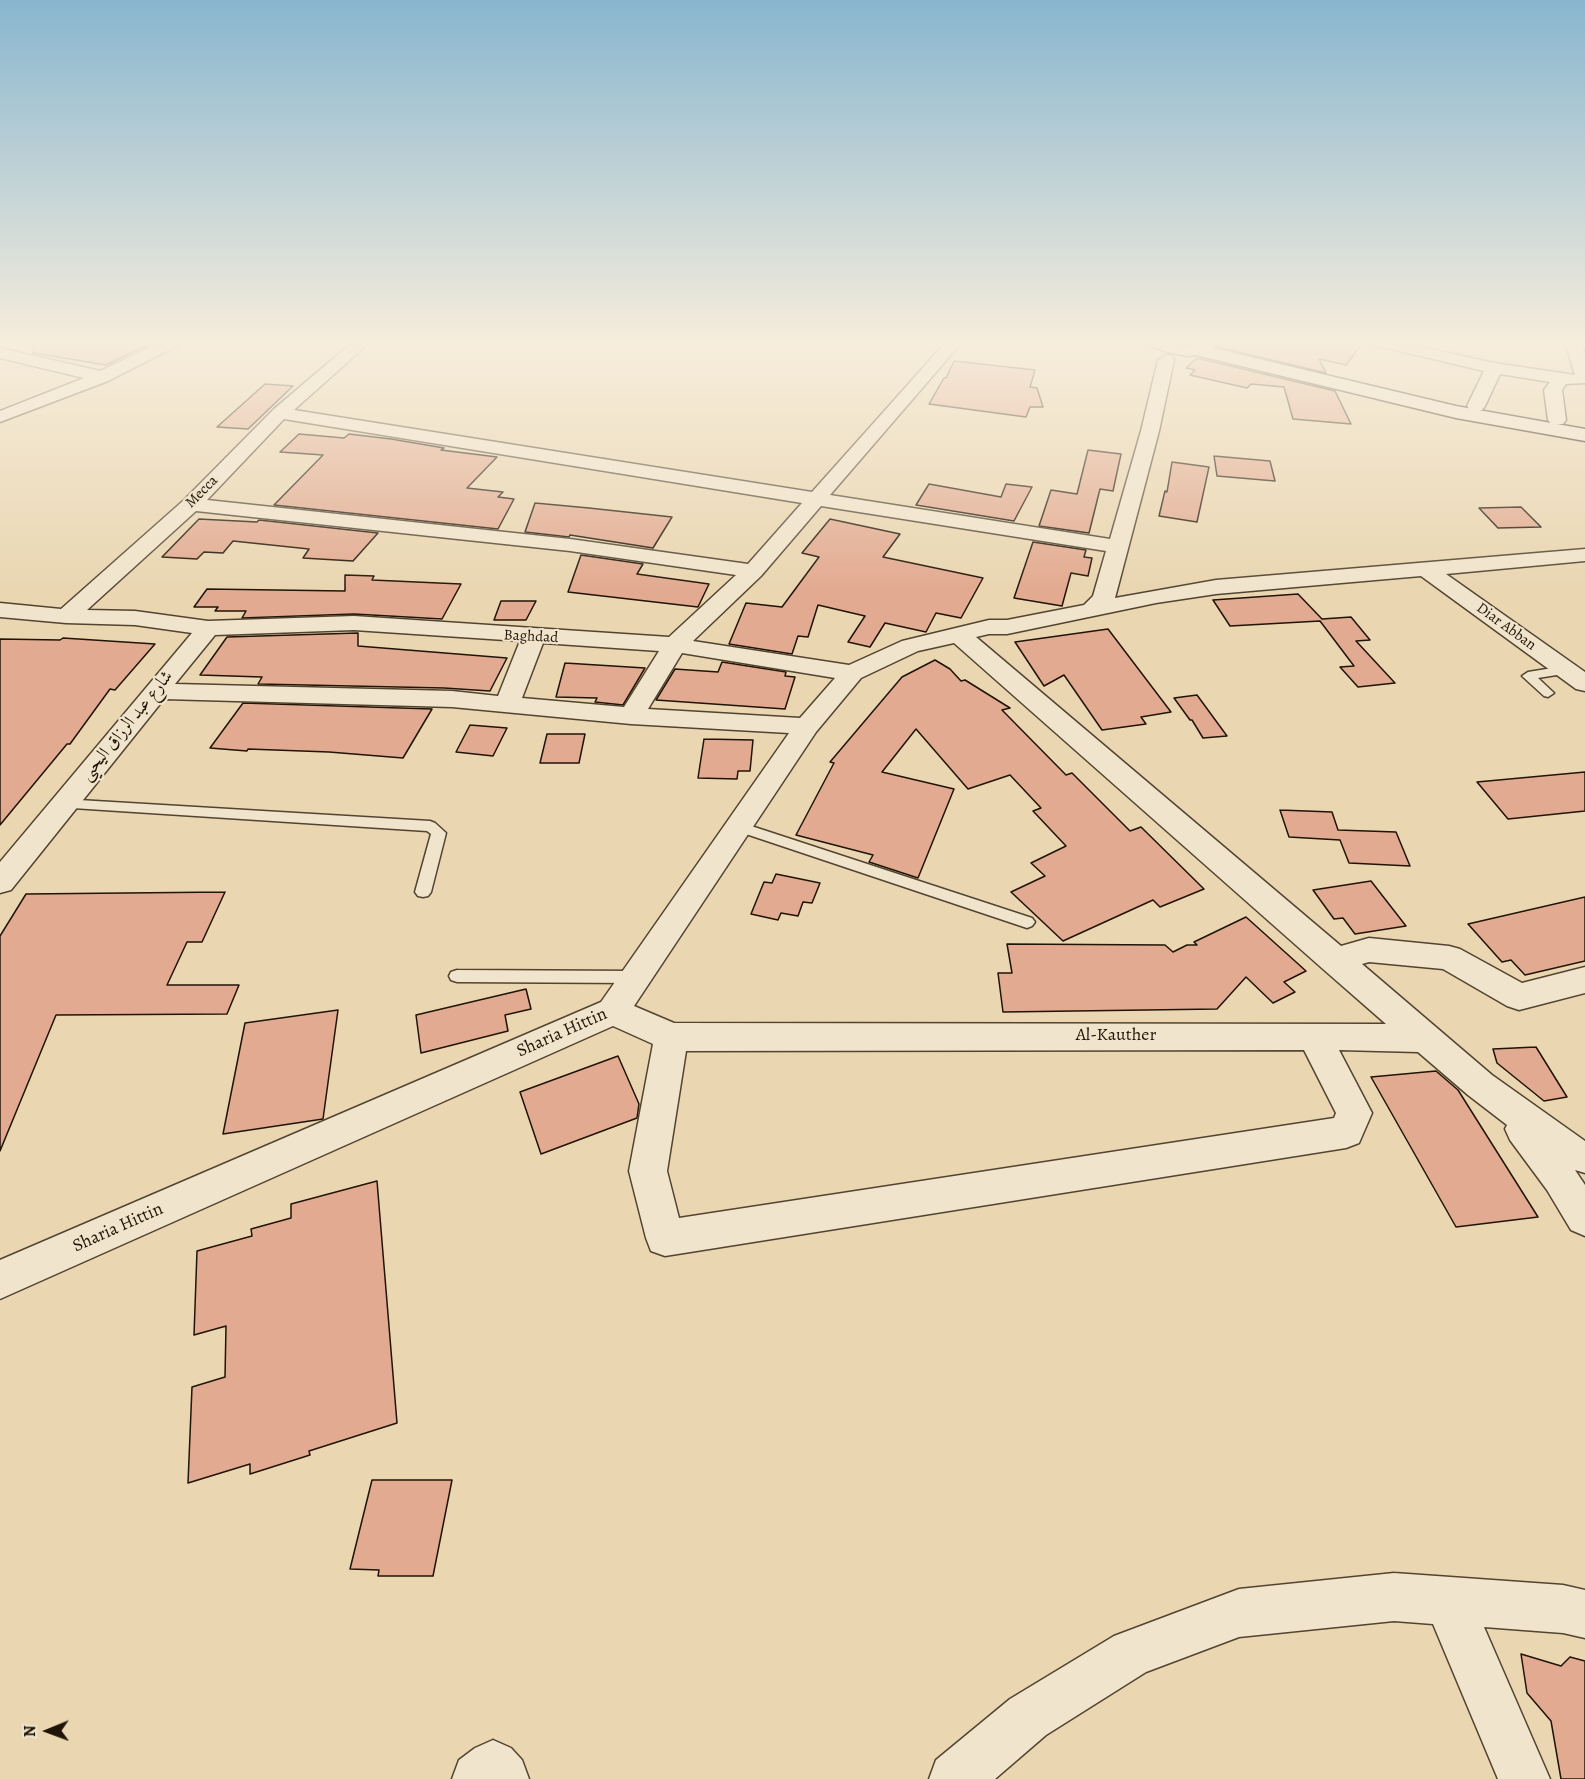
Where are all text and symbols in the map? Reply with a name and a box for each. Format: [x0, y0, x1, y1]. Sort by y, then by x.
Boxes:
street label: Mecca [182, 472, 222, 512]
street label: Diar Abban [1473, 599, 1539, 655]
street label: Baghdad [503, 627, 559, 647]
street label: شارع عبد الرزاق اليحيى [76, 667, 178, 785]
street label: Sharia Hittin [513, 1003, 611, 1063]
street label: Al-Kauther [1076, 1025, 1156, 1047]
street label: Sharia Hittin [69, 1198, 167, 1258]
north arrow [18, 1701, 78, 1761]
text: N [19, 1725, 41, 1737]

